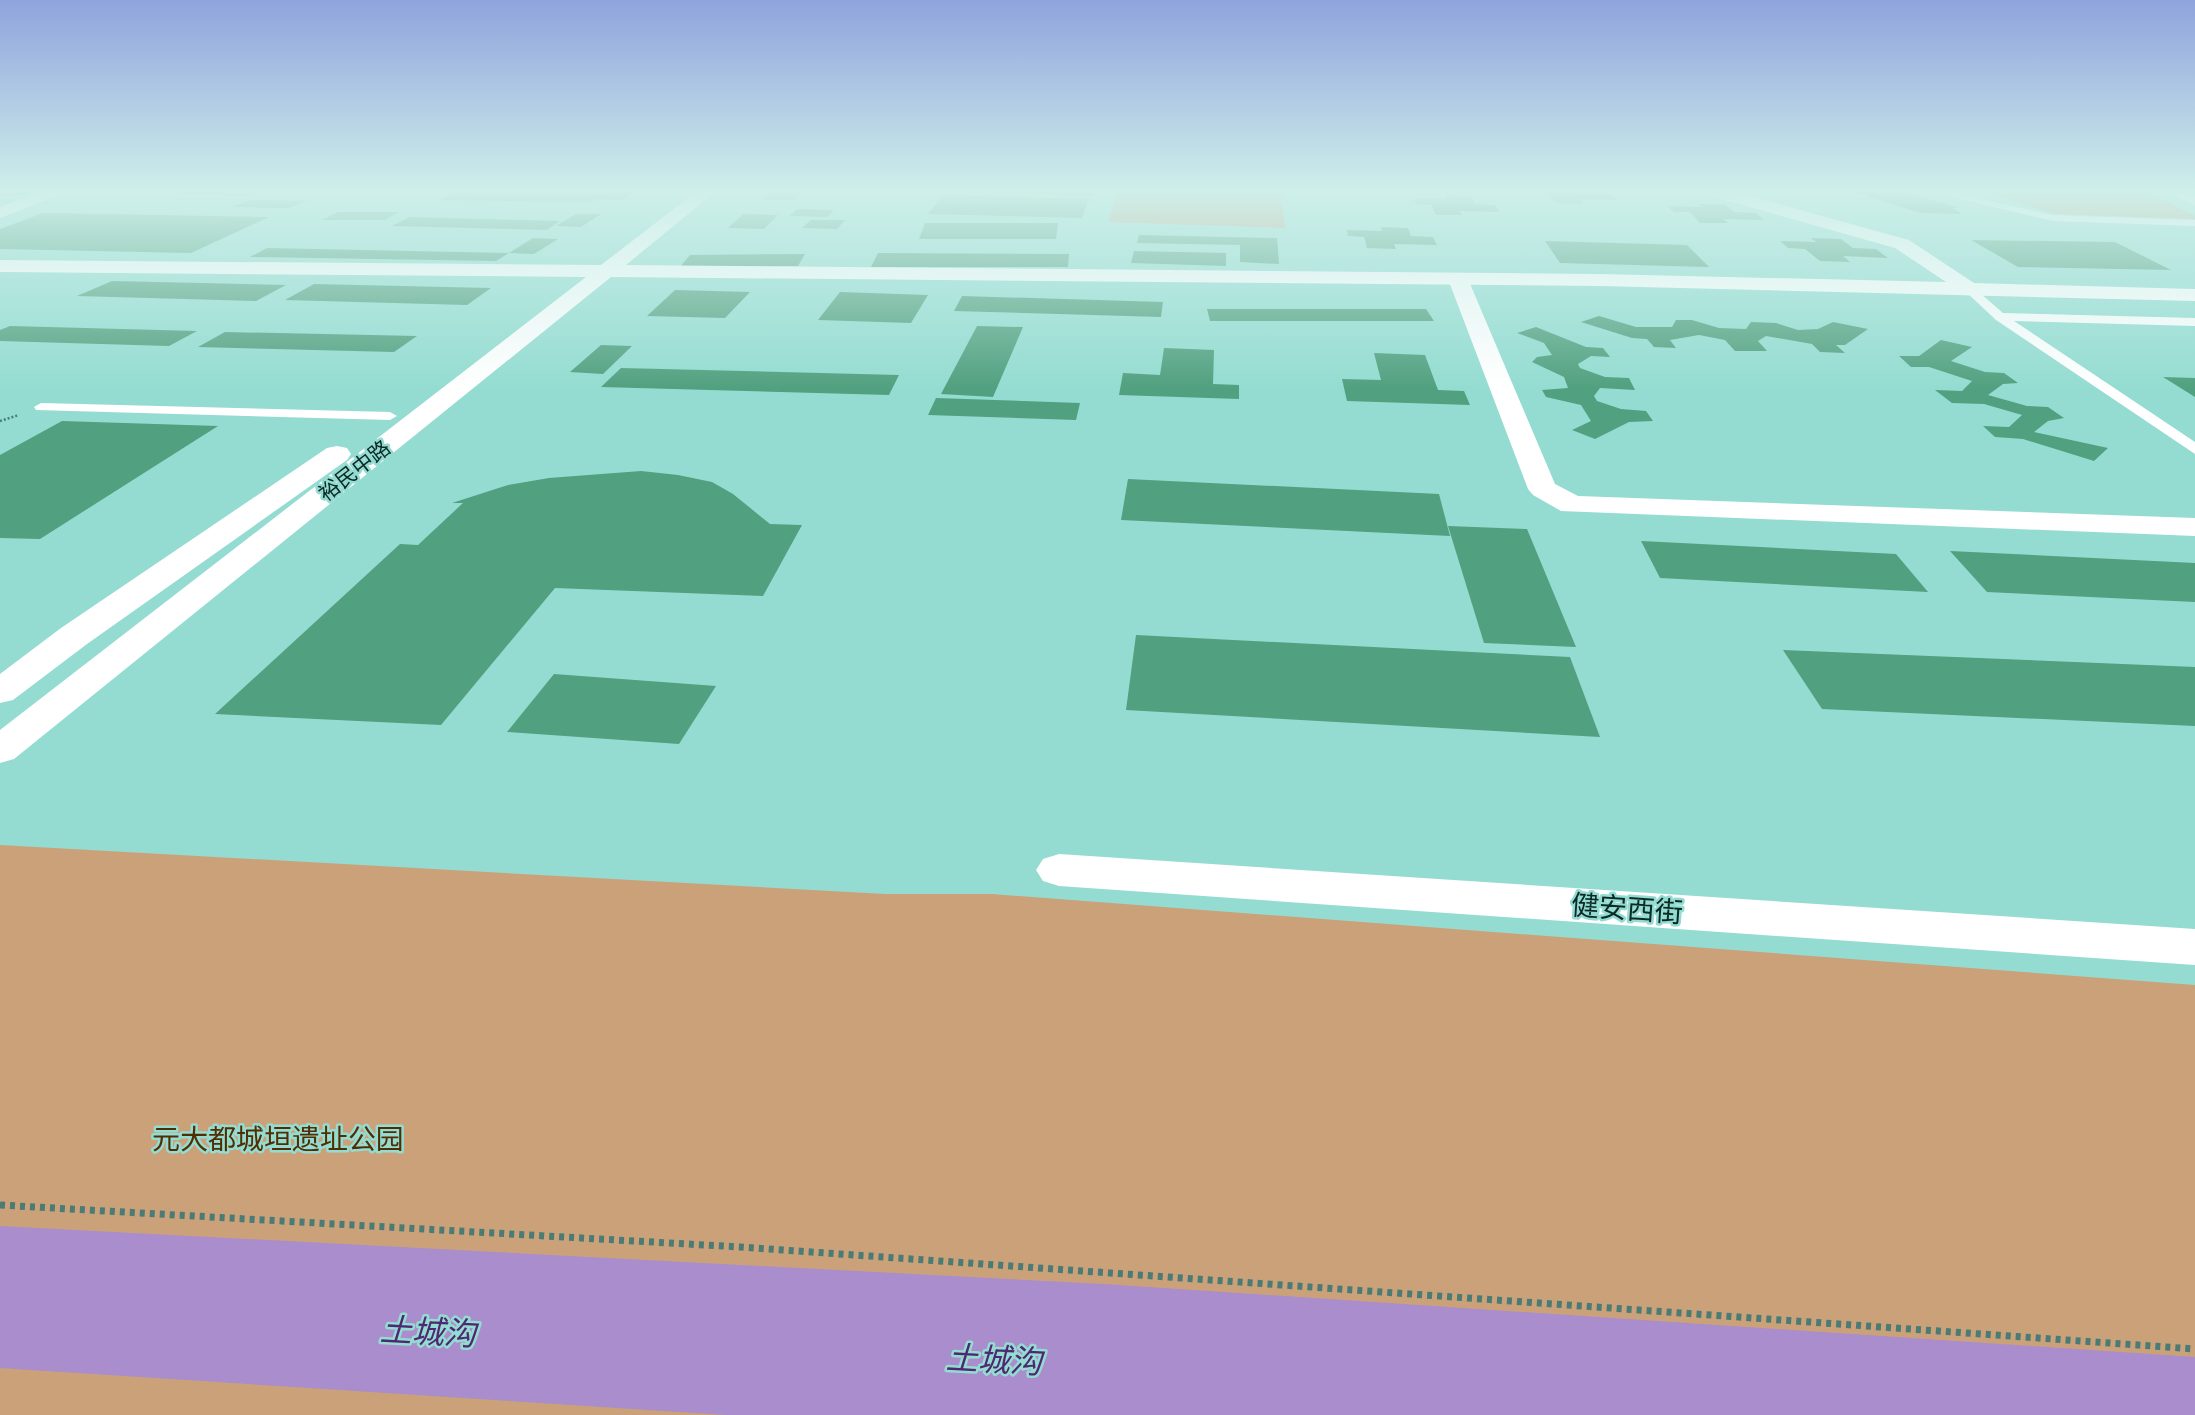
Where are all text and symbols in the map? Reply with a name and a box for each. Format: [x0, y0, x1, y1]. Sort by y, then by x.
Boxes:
street label: 裕民中路 [313, 434, 395, 506]
street label: 健安西街 [1570, 888, 1684, 928]
park label: 元大都城垣遗址公园 [152, 1122, 404, 1155]
water label: 土城沟 [379, 1310, 480, 1353]
water label: 土城沟 [945, 1338, 1046, 1381]

